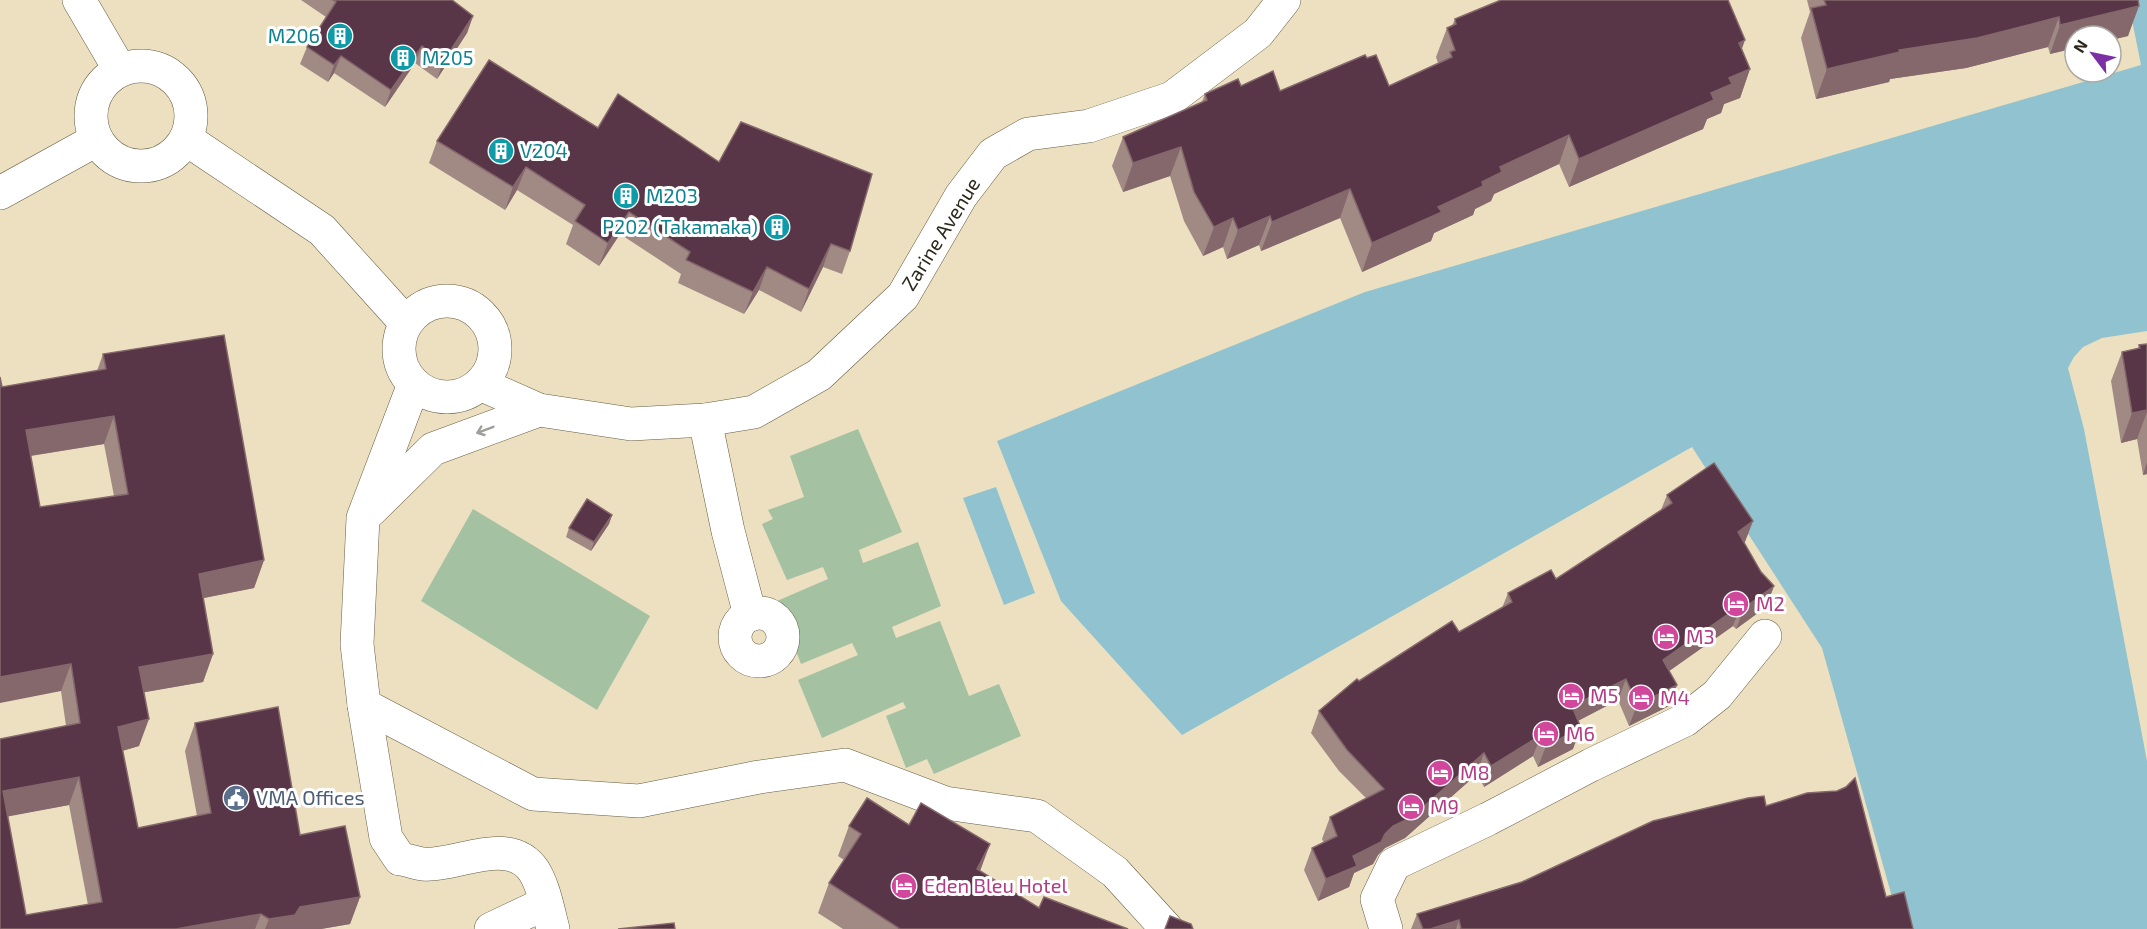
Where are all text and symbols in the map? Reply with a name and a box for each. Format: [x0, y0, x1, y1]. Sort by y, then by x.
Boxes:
building icon: M206 [325, 21, 355, 51]
place label: M206 [268, 23, 320, 47]
north arrow [2063, 24, 2123, 84]
text: N [2069, 36, 2091, 56]
building icon: M205 [388, 43, 418, 73]
place label: M205 [422, 45, 474, 69]
building icon: V204 [486, 136, 516, 166]
place label: V204 [520, 138, 568, 162]
street label: Zarine Avenue [896, 173, 984, 294]
building icon: M203 [611, 181, 641, 211]
place label: M203 [646, 183, 698, 207]
building icon: P202 (Takamaka) [762, 212, 792, 242]
place label: P202 (Takamaka) [602, 214, 758, 238]
one-way arrow [476, 425, 494, 436]
hotel icon: M2 [1721, 589, 1751, 619]
place label: M2 [1756, 591, 1785, 615]
hotel icon: M3 [1651, 622, 1681, 652]
place label: M3 [1686, 624, 1715, 648]
hotel icon: M5 [1556, 681, 1586, 711]
place label: M5 [1590, 683, 1618, 707]
hotel icon: M4 [1626, 683, 1656, 713]
place label: M4 [1660, 685, 1690, 709]
hotel icon: M6 [1531, 719, 1561, 749]
place label: M6 [1566, 721, 1595, 745]
hotel icon: M8 [1425, 758, 1455, 788]
place label: M8 [1460, 760, 1490, 784]
public building icon: VMA Offices [221, 783, 251, 813]
place label: VMA Offices [256, 785, 365, 809]
hotel icon: M9 [1396, 792, 1426, 822]
place label: M9 [1430, 794, 1459, 818]
hotel icon: Eden Bleu Hotel [889, 871, 919, 901]
place label: Eden Bleu Hotel [924, 873, 1067, 897]

